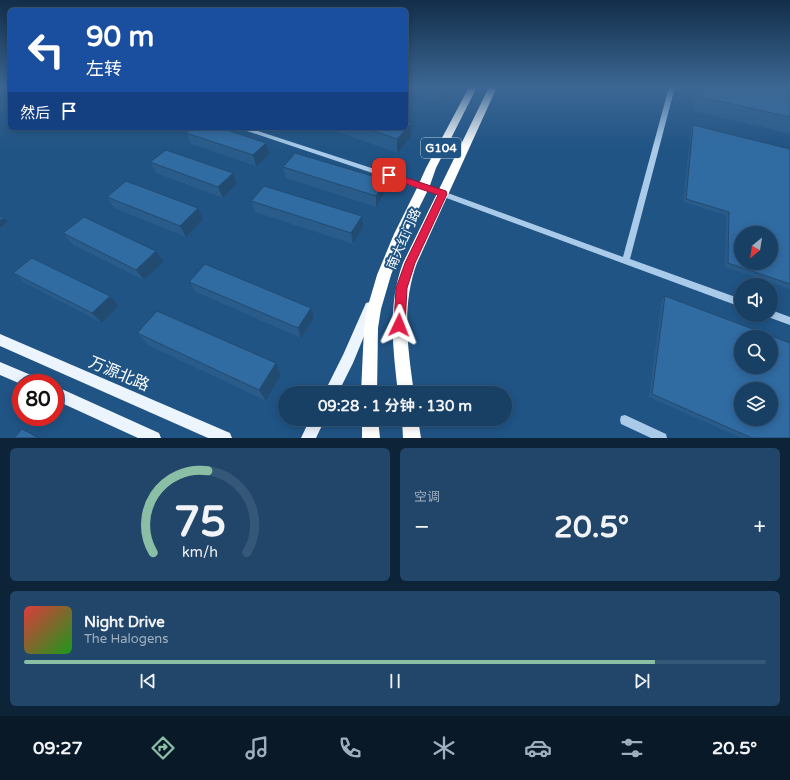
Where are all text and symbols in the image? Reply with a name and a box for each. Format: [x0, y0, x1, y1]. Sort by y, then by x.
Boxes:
text: 90 m [86, 20, 154, 54]
icon: left [20, 24, 72, 76]
text: 左转 [86, 58, 122, 80]
icon: arrive [58, 100, 80, 122]
text: 然后 [20, 104, 50, 122]
road number: G104 [421, 138, 461, 158]
pin [372, 158, 406, 192]
icon: arrive [378, 164, 400, 186]
street label: 南大红门路 [383, 206, 425, 272]
north arrow [734, 226, 778, 270]
map controls [734, 226, 778, 426]
button: sound [734, 278, 778, 322]
position arrow [378, 304, 420, 346]
button: search [734, 330, 778, 374]
street label: 万源北路 [86, 352, 152, 396]
speed limit sign: 80 [12, 374, 64, 426]
button: layers [734, 382, 778, 426]
text: 09:28 · 1 分钟 · 130 m [318, 397, 472, 415]
text: 空调 [414, 489, 440, 505]
text: 75 [174, 497, 226, 547]
text: 20.5° [554, 509, 629, 546]
text: − [414, 514, 430, 540]
text: + [754, 514, 766, 540]
text: km/h [182, 543, 218, 560]
text: Night Drive [84, 613, 165, 631]
text: The Halogens [84, 631, 168, 647]
icon: previous [137, 670, 159, 692]
icon: pause [384, 670, 406, 692]
icon: next [631, 670, 653, 692]
icon: directions [149, 734, 177, 762]
icon: music [243, 734, 271, 762]
icon: phone [336, 734, 364, 762]
icon: climate [430, 734, 458, 762]
icon: car [524, 734, 552, 762]
icon: filters [618, 734, 646, 762]
text: 09:27 [33, 737, 83, 759]
text: 20.5° [712, 737, 757, 759]

